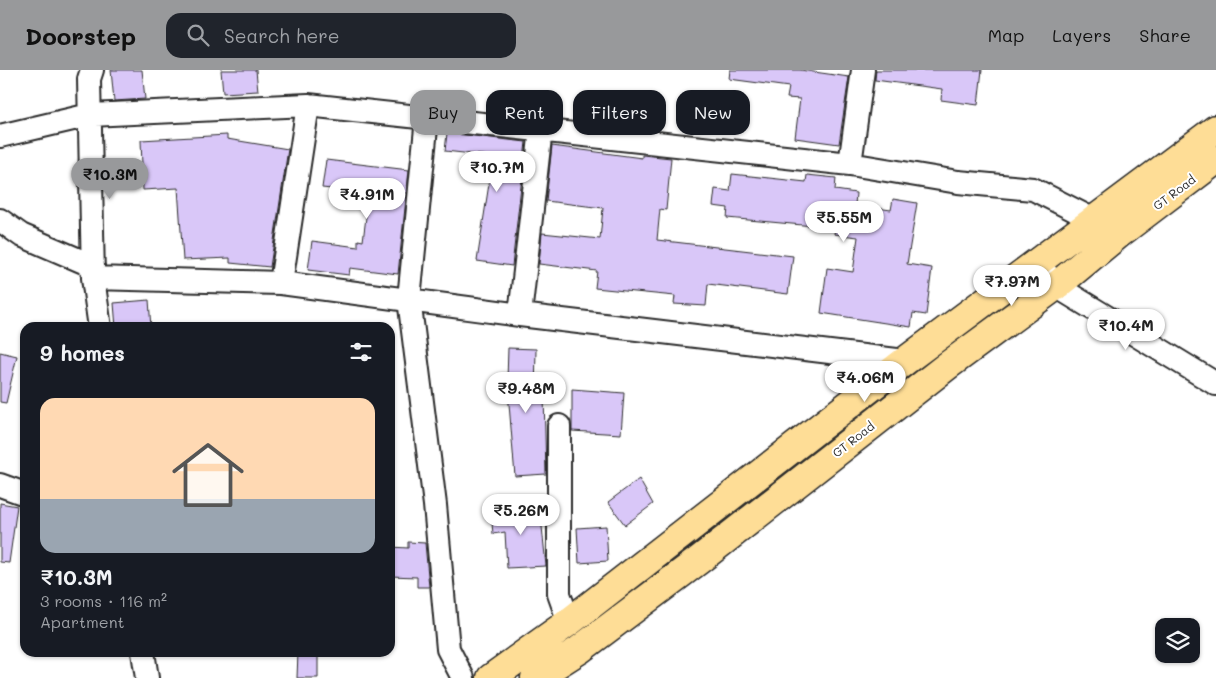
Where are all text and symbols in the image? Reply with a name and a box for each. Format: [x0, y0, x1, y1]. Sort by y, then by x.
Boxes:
search box [166, 13, 516, 58]
text: Doorstep [25, 20, 136, 51]
icon: search [184, 21, 212, 49]
text: Search here [224, 23, 340, 48]
text: Map [988, 23, 1024, 47]
text: Layers [1052, 23, 1111, 47]
text: Share [1139, 23, 1191, 47]
chip: Buy [410, 90, 476, 135]
chip: Rent [486, 90, 563, 135]
chip: Filters [573, 90, 666, 135]
chip: New [676, 90, 750, 135]
pin: ₹10.7M [456, 150, 538, 193]
text: ₹10.7M [470, 156, 524, 177]
pin: ₹10.3M [69, 158, 151, 200]
text: ₹10.3M [82, 163, 138, 184]
street label: GT Road [1149, 171, 1199, 213]
pin: ₹4.91M [326, 178, 408, 220]
text: ₹4.91M [339, 183, 395, 204]
pin: ₹5.55M [803, 200, 885, 243]
text: ₹5.55M [816, 206, 872, 227]
pin: ₹7.97M [971, 264, 1053, 307]
text: ₹7.97M [984, 270, 1040, 291]
pin: ₹10.4M [1085, 308, 1167, 351]
text: ₹10.4M [1098, 314, 1154, 335]
icon: filters [347, 338, 375, 366]
text: 9 homes [40, 339, 125, 366]
pin: ₹4.06M [824, 360, 906, 403]
text: ₹4.06M [836, 366, 894, 387]
pin: ₹9.48M [485, 372, 567, 414]
text: ₹9.48M [497, 377, 555, 398]
street label: GT Road [829, 417, 878, 460]
icon: home [163, 430, 253, 520]
pin: ₹5.26M [480, 494, 562, 536]
text: ₹5.26M [493, 499, 549, 520]
text: ₹10.3M [40, 563, 113, 590]
text: 3 rooms · 116 m² [40, 590, 167, 611]
text: Apartment [40, 611, 125, 632]
map controls [1155, 618, 1200, 663]
button: layers [1155, 618, 1200, 663]

